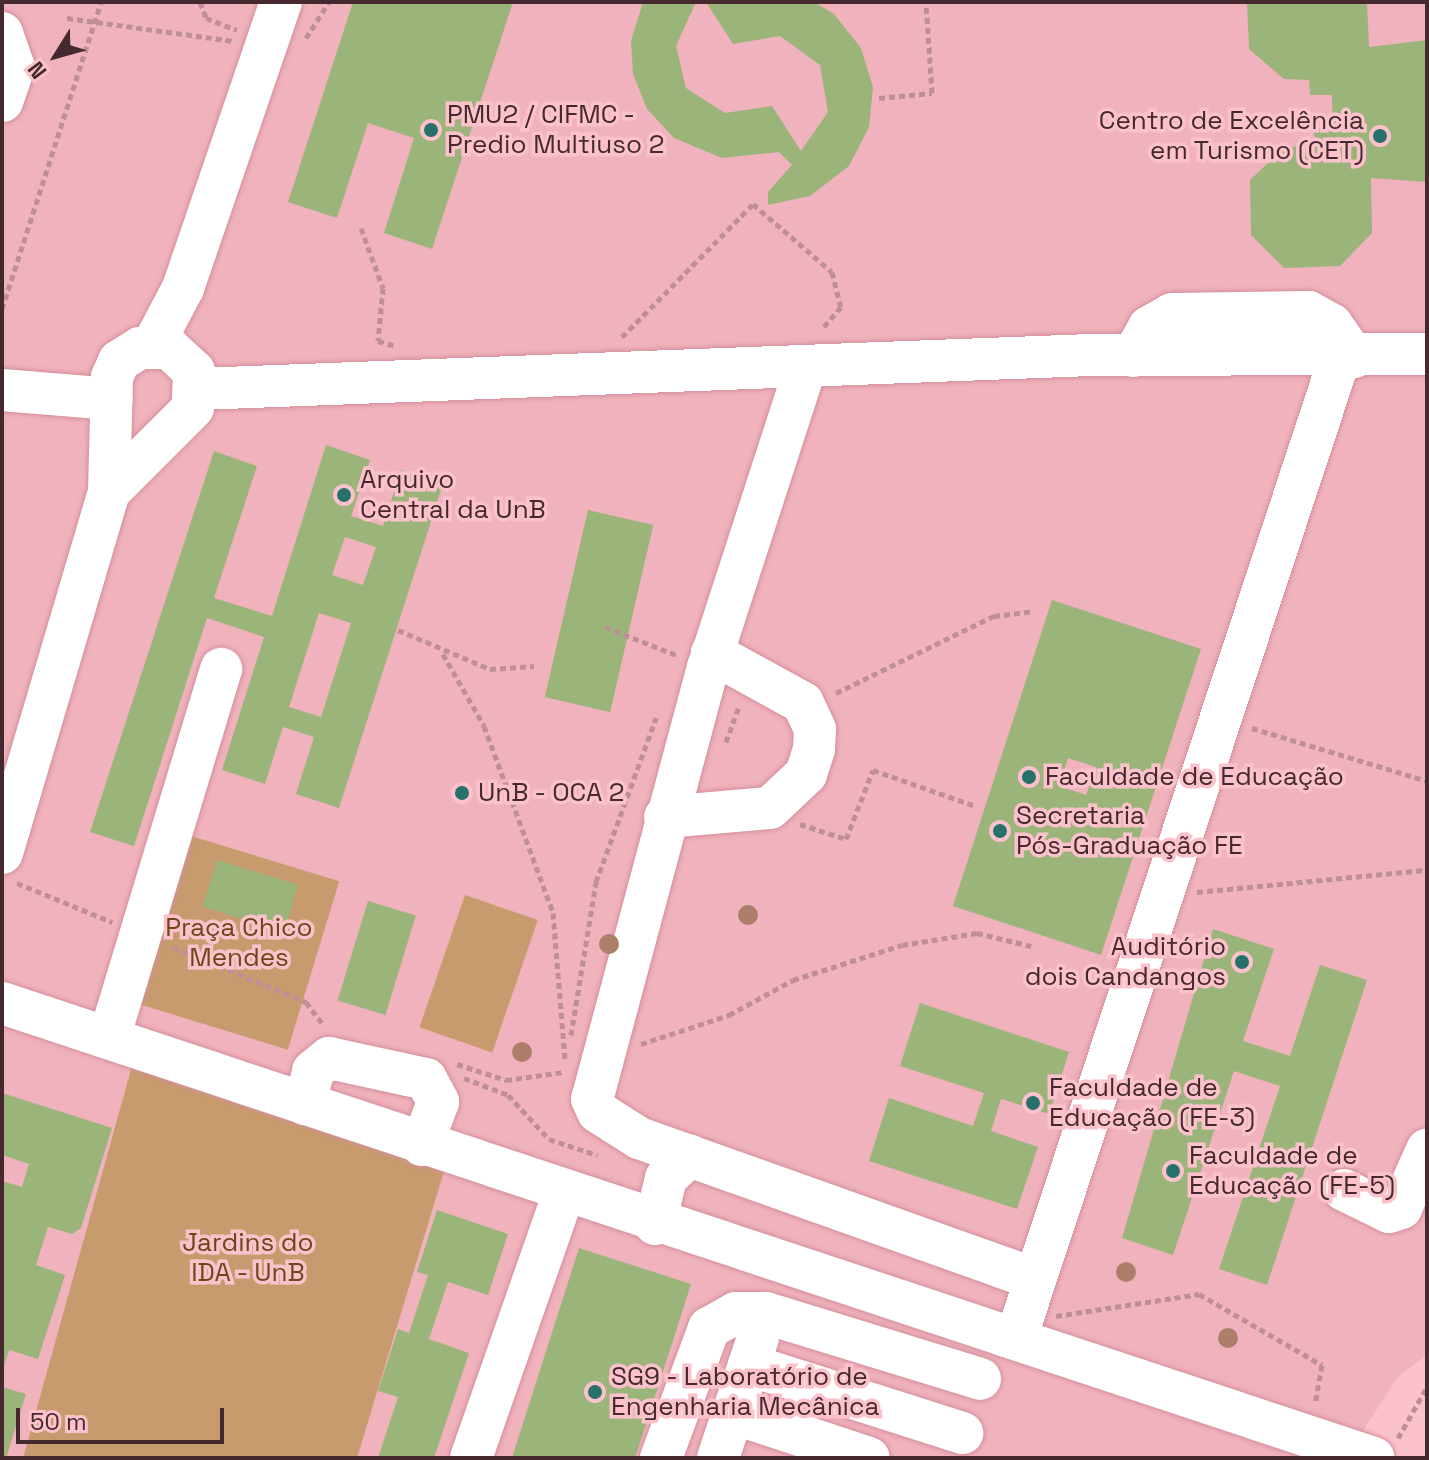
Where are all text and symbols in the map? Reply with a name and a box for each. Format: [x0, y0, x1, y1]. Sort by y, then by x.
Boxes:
north arrow [16, 16, 96, 96]
text: N [21, 56, 52, 85]
place label: PMU2 / CIFMC - Predio Multiuso 2 [447, 99, 664, 160]
place label: Centro de Excelência em Turismo (CET) [1099, 105, 1364, 166]
marker: PMU2 / CIFMC - Predio Multiuso 2 [422, 121, 440, 139]
marker: Centro de Excelência em Turismo (CET) [1371, 127, 1389, 145]
place label: Arquivo Central da UnB [360, 464, 546, 526]
marker: Arquivo Central da UnB [335, 486, 353, 504]
place label: Faculdade de Educação [1045, 761, 1344, 793]
marker: Faculdade de Educação [1020, 768, 1038, 786]
place label: UnB - OCA 2 [478, 777, 626, 809]
marker: UnB - OCA 2 [453, 784, 471, 802]
place label: Secretaria Pós-Graduação FE [1016, 800, 1243, 862]
marker: Secretaria Pós-Graduação FE [991, 822, 1009, 840]
park label: Praça Chico Mendes [165, 912, 313, 974]
place label: Auditório dois Candangos [1025, 931, 1226, 992]
marker: Auditório dois Candangos [1233, 953, 1251, 971]
place label: Faculdade de Educação (FE-3) [1049, 1072, 1255, 1134]
marker: Faculdade de Educação (FE-3) [1024, 1094, 1042, 1112]
place label: Faculdade de Educação (FE-5) [1189, 1140, 1395, 1202]
marker: Faculdade de Educação (FE-5) [1164, 1162, 1182, 1180]
park label: Jardins do IDA - UnB [182, 1227, 314, 1288]
place label: SG9 - Laboratório de Engenharia Mecânica [611, 1361, 879, 1422]
marker: SG9 - Laboratório de Engenharia Mecânica [586, 1383, 604, 1401]
scale bar [20, 1392, 228, 1442]
text: 50 m [30, 1406, 87, 1437]

